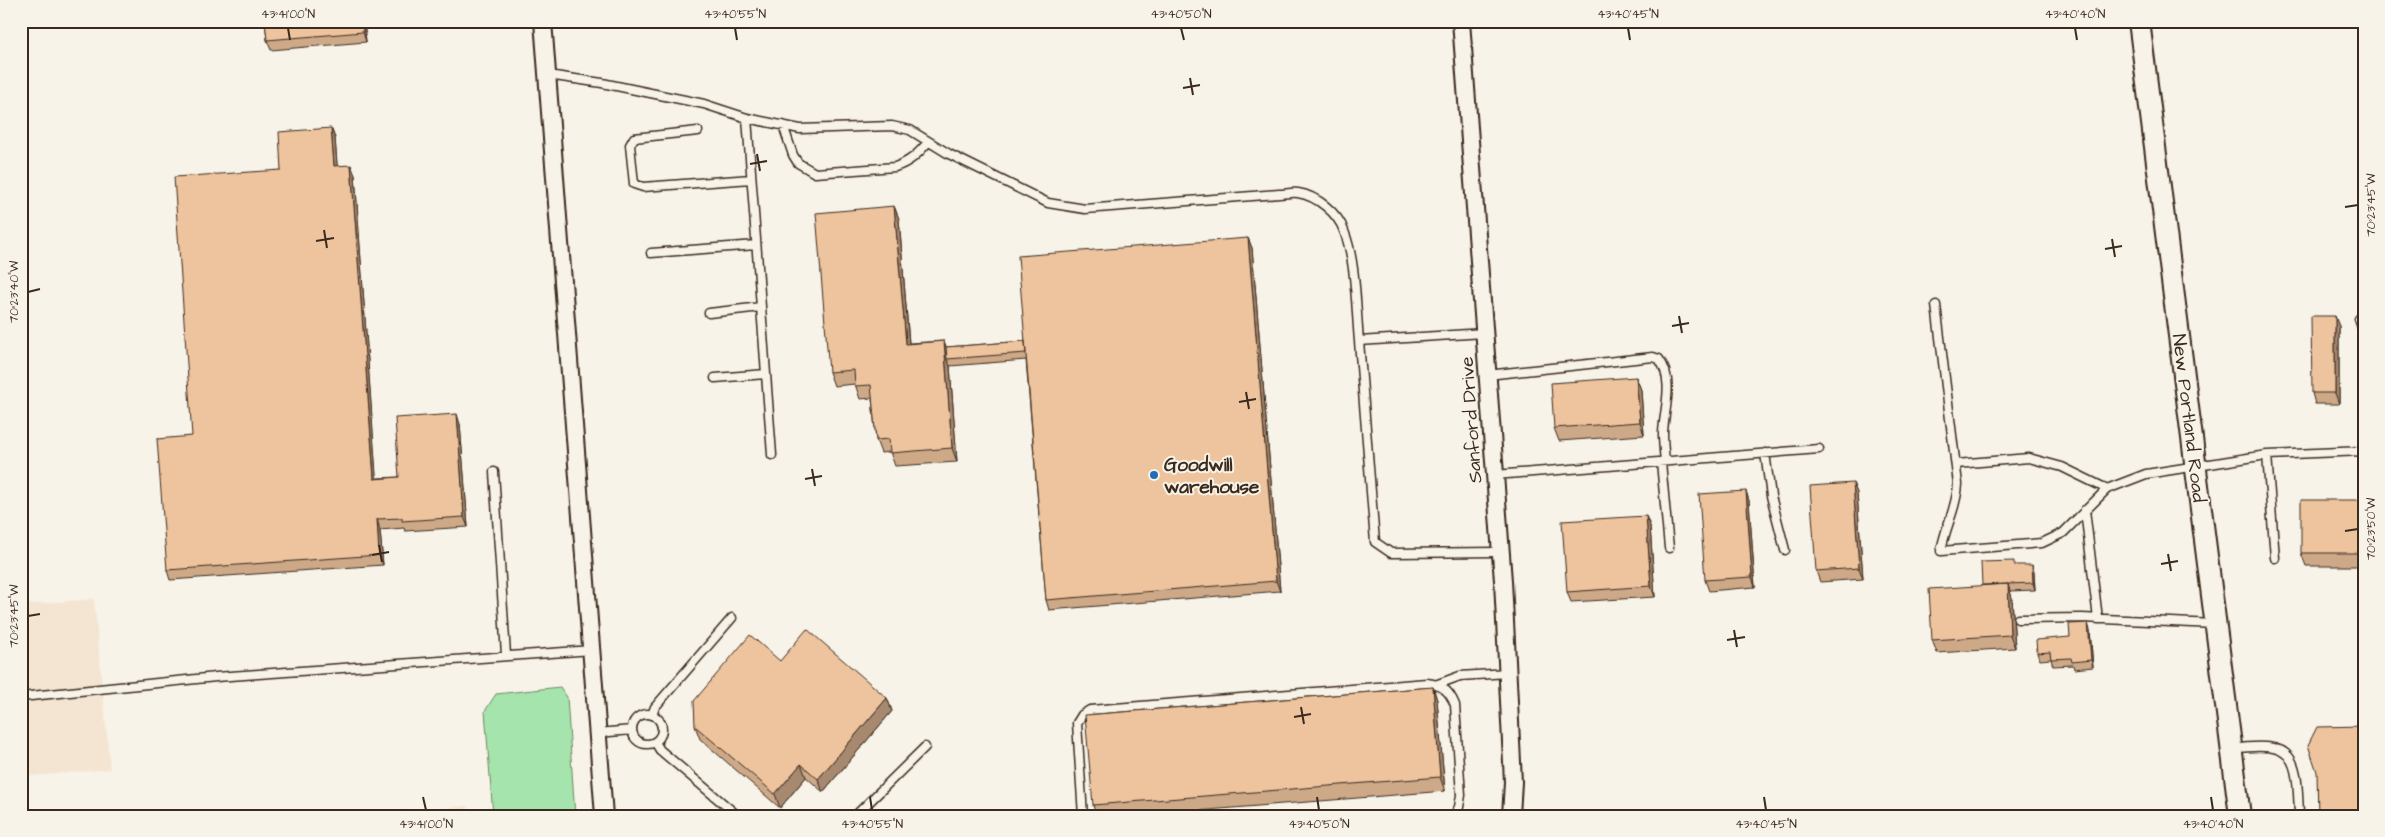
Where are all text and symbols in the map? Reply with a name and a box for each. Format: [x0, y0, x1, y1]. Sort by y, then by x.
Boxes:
text: 43°41'00"N [261, 6, 316, 23]
text: 43°40'55"N [704, 6, 766, 23]
text: 43°40'50"N [1150, 6, 1212, 23]
text: 43°40'45"N [1597, 6, 1659, 23]
text: 43°40'40"N [2045, 6, 2106, 23]
text: 70°23'45"W [2363, 173, 2380, 237]
text: 70°23'40"W [6, 260, 23, 323]
street label: New Portland Road [2165, 333, 2212, 504]
street label: Sanford Drive [1454, 356, 1489, 484]
place label: Goodwill warehouse [1164, 452, 1260, 501]
marker: Goodwill warehouse [1148, 469, 1160, 481]
text: 70°23'50"W [2363, 497, 2380, 560]
text: 70°23'45"W [6, 584, 23, 648]
text: 43°41'00"N [399, 816, 454, 833]
text: 43°40'55"N [841, 816, 903, 833]
text: 43°40'50"N [1288, 816, 1350, 833]
text: 43°40'45"N [1735, 816, 1797, 833]
text: 43°40'40"N [2183, 816, 2244, 833]

